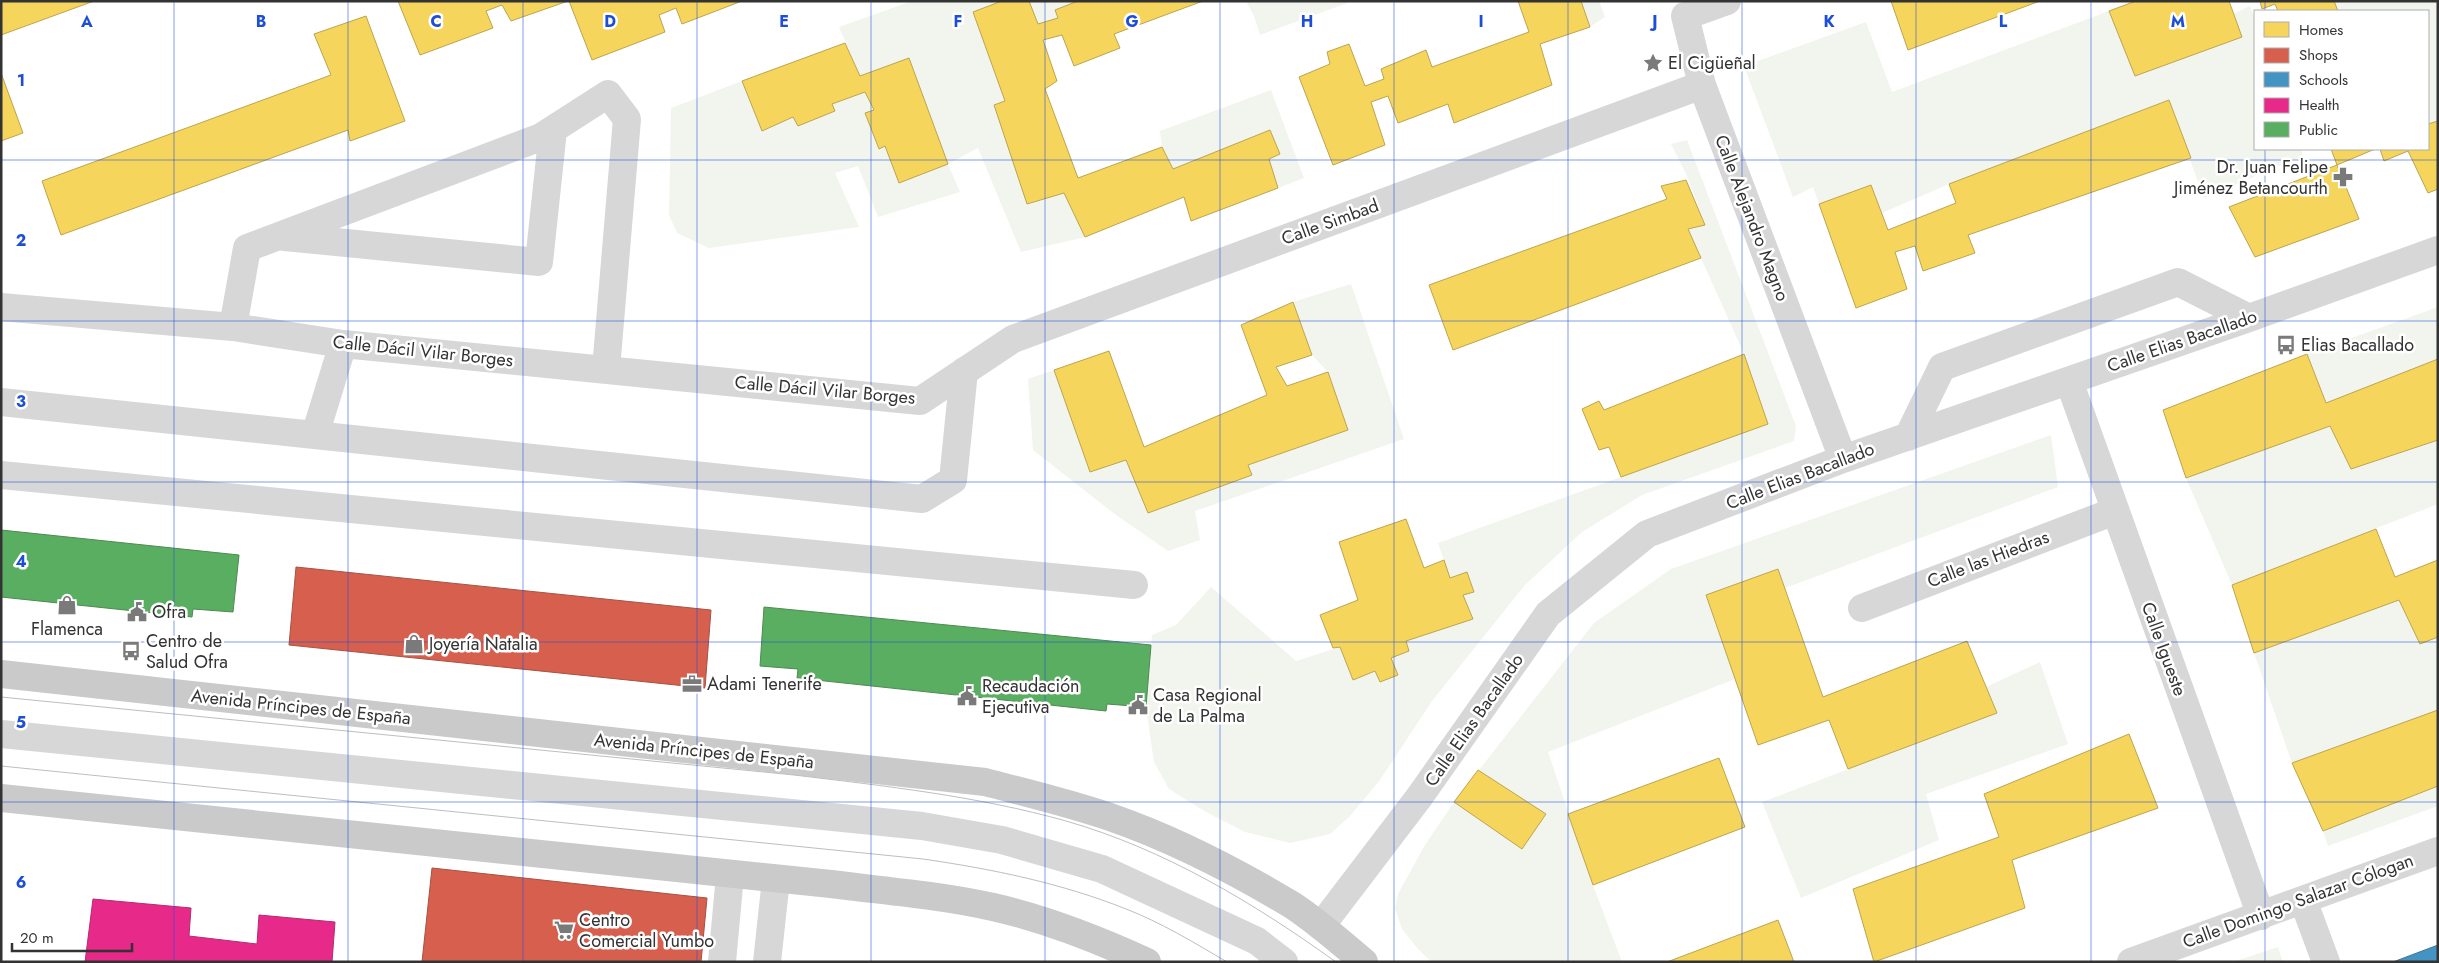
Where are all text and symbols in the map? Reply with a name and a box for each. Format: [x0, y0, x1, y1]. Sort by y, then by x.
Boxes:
text: A [80, 10, 93, 33]
text: B [256, 10, 266, 33]
text: C [430, 10, 442, 33]
text: D [604, 10, 616, 33]
text: E [779, 10, 789, 33]
text: F [954, 10, 962, 33]
text: G [1125, 10, 1139, 33]
text: H [1301, 10, 1313, 33]
text: I [1478, 10, 1484, 33]
text: J [1649, 10, 1658, 33]
text: K [1823, 10, 1835, 33]
text: L [1999, 10, 2008, 33]
text: M [2171, 10, 2185, 33]
legend [2254, 10, 2429, 150]
text: Homes [2299, 19, 2343, 41]
text: Shops [2299, 44, 2338, 66]
place label: El Cigüeñal [1668, 50, 1756, 76]
place icon: El Cigüeñal [1642, 52, 1664, 74]
text: 1 [17, 69, 25, 92]
text: Schools [2299, 69, 2348, 91]
text: Health [2299, 94, 2340, 116]
text: Public [2299, 119, 2338, 141]
street label: Calle Alejandro Magno [1708, 131, 1796, 305]
place label: Dr. Juan Felipe Jiménez Betancourth [2172, 154, 2328, 201]
pharmacy icon: Dr. Juan Felipe Jiménez Betancourth [2332, 166, 2354, 188]
street label: Calle Simbad [1278, 192, 1382, 252]
text: 2 [16, 229, 26, 252]
street label: Calle Elias Bacallado [2104, 303, 2261, 379]
street label: Calle Dácil Vilar Borges [332, 329, 514, 373]
place label: Elias Bacallado [2301, 332, 2414, 358]
bus stop icon: Elias Bacallado [2275, 334, 2297, 356]
street label: Calle Dácil Vilar Borges [734, 369, 916, 411]
text: 3 [16, 390, 26, 413]
street label: Calle Elias Bacallado [1722, 436, 1878, 516]
street label: Calle las Hiedras [1923, 524, 2053, 594]
text: 4 [15, 550, 27, 573]
shop icon: Flamenca [56, 594, 78, 616]
street label: Calle Igueste [2135, 598, 2193, 700]
place label: Ofra [152, 599, 186, 625]
public building icon: Ofra [126, 601, 148, 623]
place label: Flamenca [31, 616, 103, 642]
place label: Centro de Salud Ofra [146, 628, 228, 675]
place label: Joyería Natalia [427, 631, 538, 657]
shop icon: Joyería Natalia [403, 633, 425, 655]
bus stop icon: Centro de Salud Ofra [120, 640, 142, 662]
street label: Calle Elias Bacallado [1418, 648, 1530, 792]
place label: Adami Tenerife [707, 671, 822, 697]
office icon: Adami Tenerife [681, 673, 703, 695]
place label: Recaudación Ejecutiva [982, 673, 1080, 720]
place label: Casa Regional de La Palma [1153, 682, 1262, 729]
street label: Avenida Príncipes de España [190, 683, 412, 731]
public building icon: Recaudación Ejecutiva [956, 685, 978, 707]
public building icon: Casa Regional de La Palma [1127, 694, 1149, 716]
text: 5 [16, 711, 26, 734]
street label: Avenida Príncipes de España [593, 727, 815, 775]
street label: Calle Domingo Salazar Cólogan [2179, 847, 2417, 955]
text: 6 [16, 871, 26, 894]
place label: Centro Comercial Yumbo [579, 907, 714, 954]
supermarket icon: Centro Comercial Yumbo [553, 919, 575, 941]
scale bar [12, 920, 132, 952]
text: 20 m [20, 927, 54, 949]

